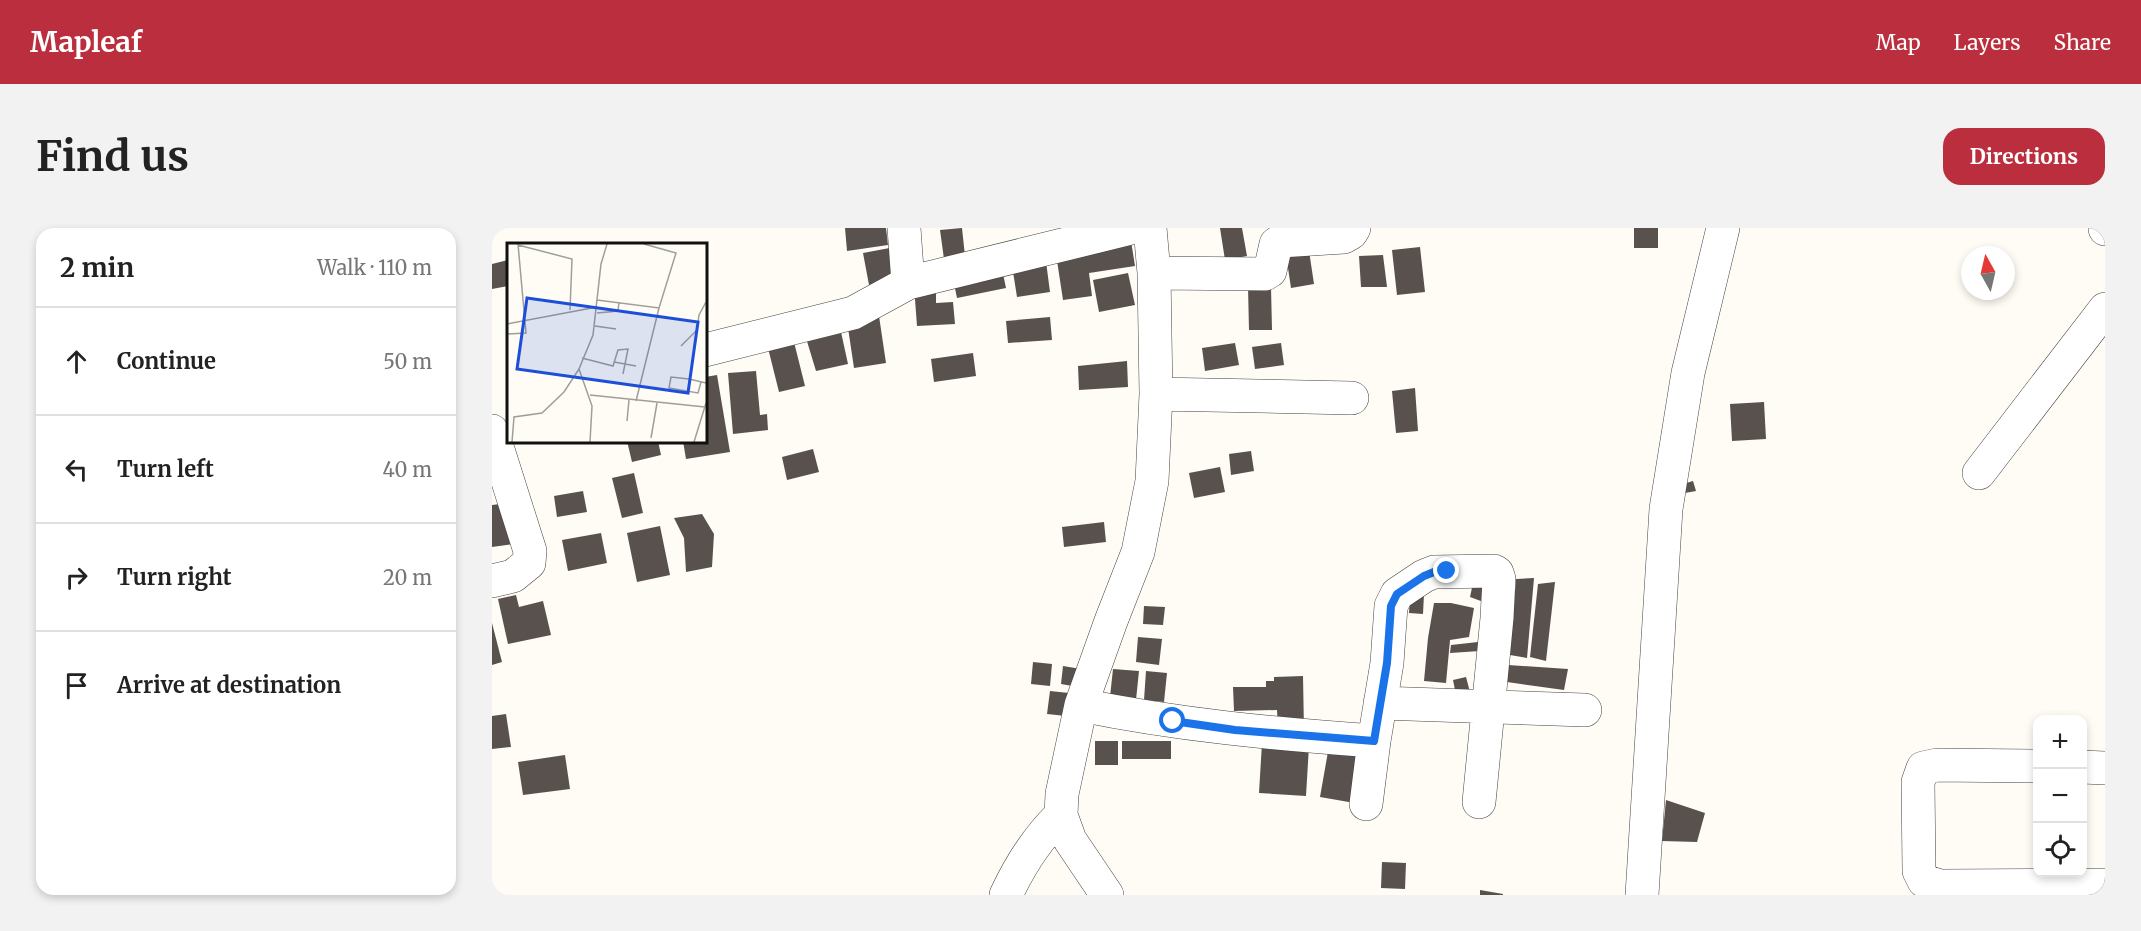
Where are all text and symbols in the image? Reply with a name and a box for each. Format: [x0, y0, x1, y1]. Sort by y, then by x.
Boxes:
text: Mapleaf [30, 24, 142, 60]
text: Map [1876, 29, 1921, 56]
text: Layers [1954, 29, 2021, 56]
text: Share [2054, 29, 2111, 56]
button: Directions [1943, 128, 2105, 185]
text: Find us [36, 130, 189, 182]
inset map [507, 243, 706, 442]
north arrow [1961, 246, 2015, 300]
text: 2 min [60, 251, 134, 284]
text: Walk · 110 m [317, 255, 432, 280]
icon: ahead [60, 345, 93, 378]
text: Continue [117, 347, 216, 375]
text: 50 m [383, 349, 432, 374]
icon: left [60, 453, 93, 486]
text: Turn left [117, 455, 214, 483]
text: 40 m [382, 457, 432, 482]
route end [1433, 557, 1459, 583]
icon: right [60, 561, 93, 594]
text: Turn right [117, 563, 231, 591]
text: 20 m [383, 565, 432, 590]
icon: arrive [60, 669, 93, 702]
text: Arrive at destination [117, 671, 341, 699]
route start [1159, 707, 1185, 733]
map controls [2033, 715, 2087, 877]
button: + [2033, 715, 2087, 769]
button: − [2033, 769, 2087, 823]
button: locate [2033, 823, 2087, 877]

